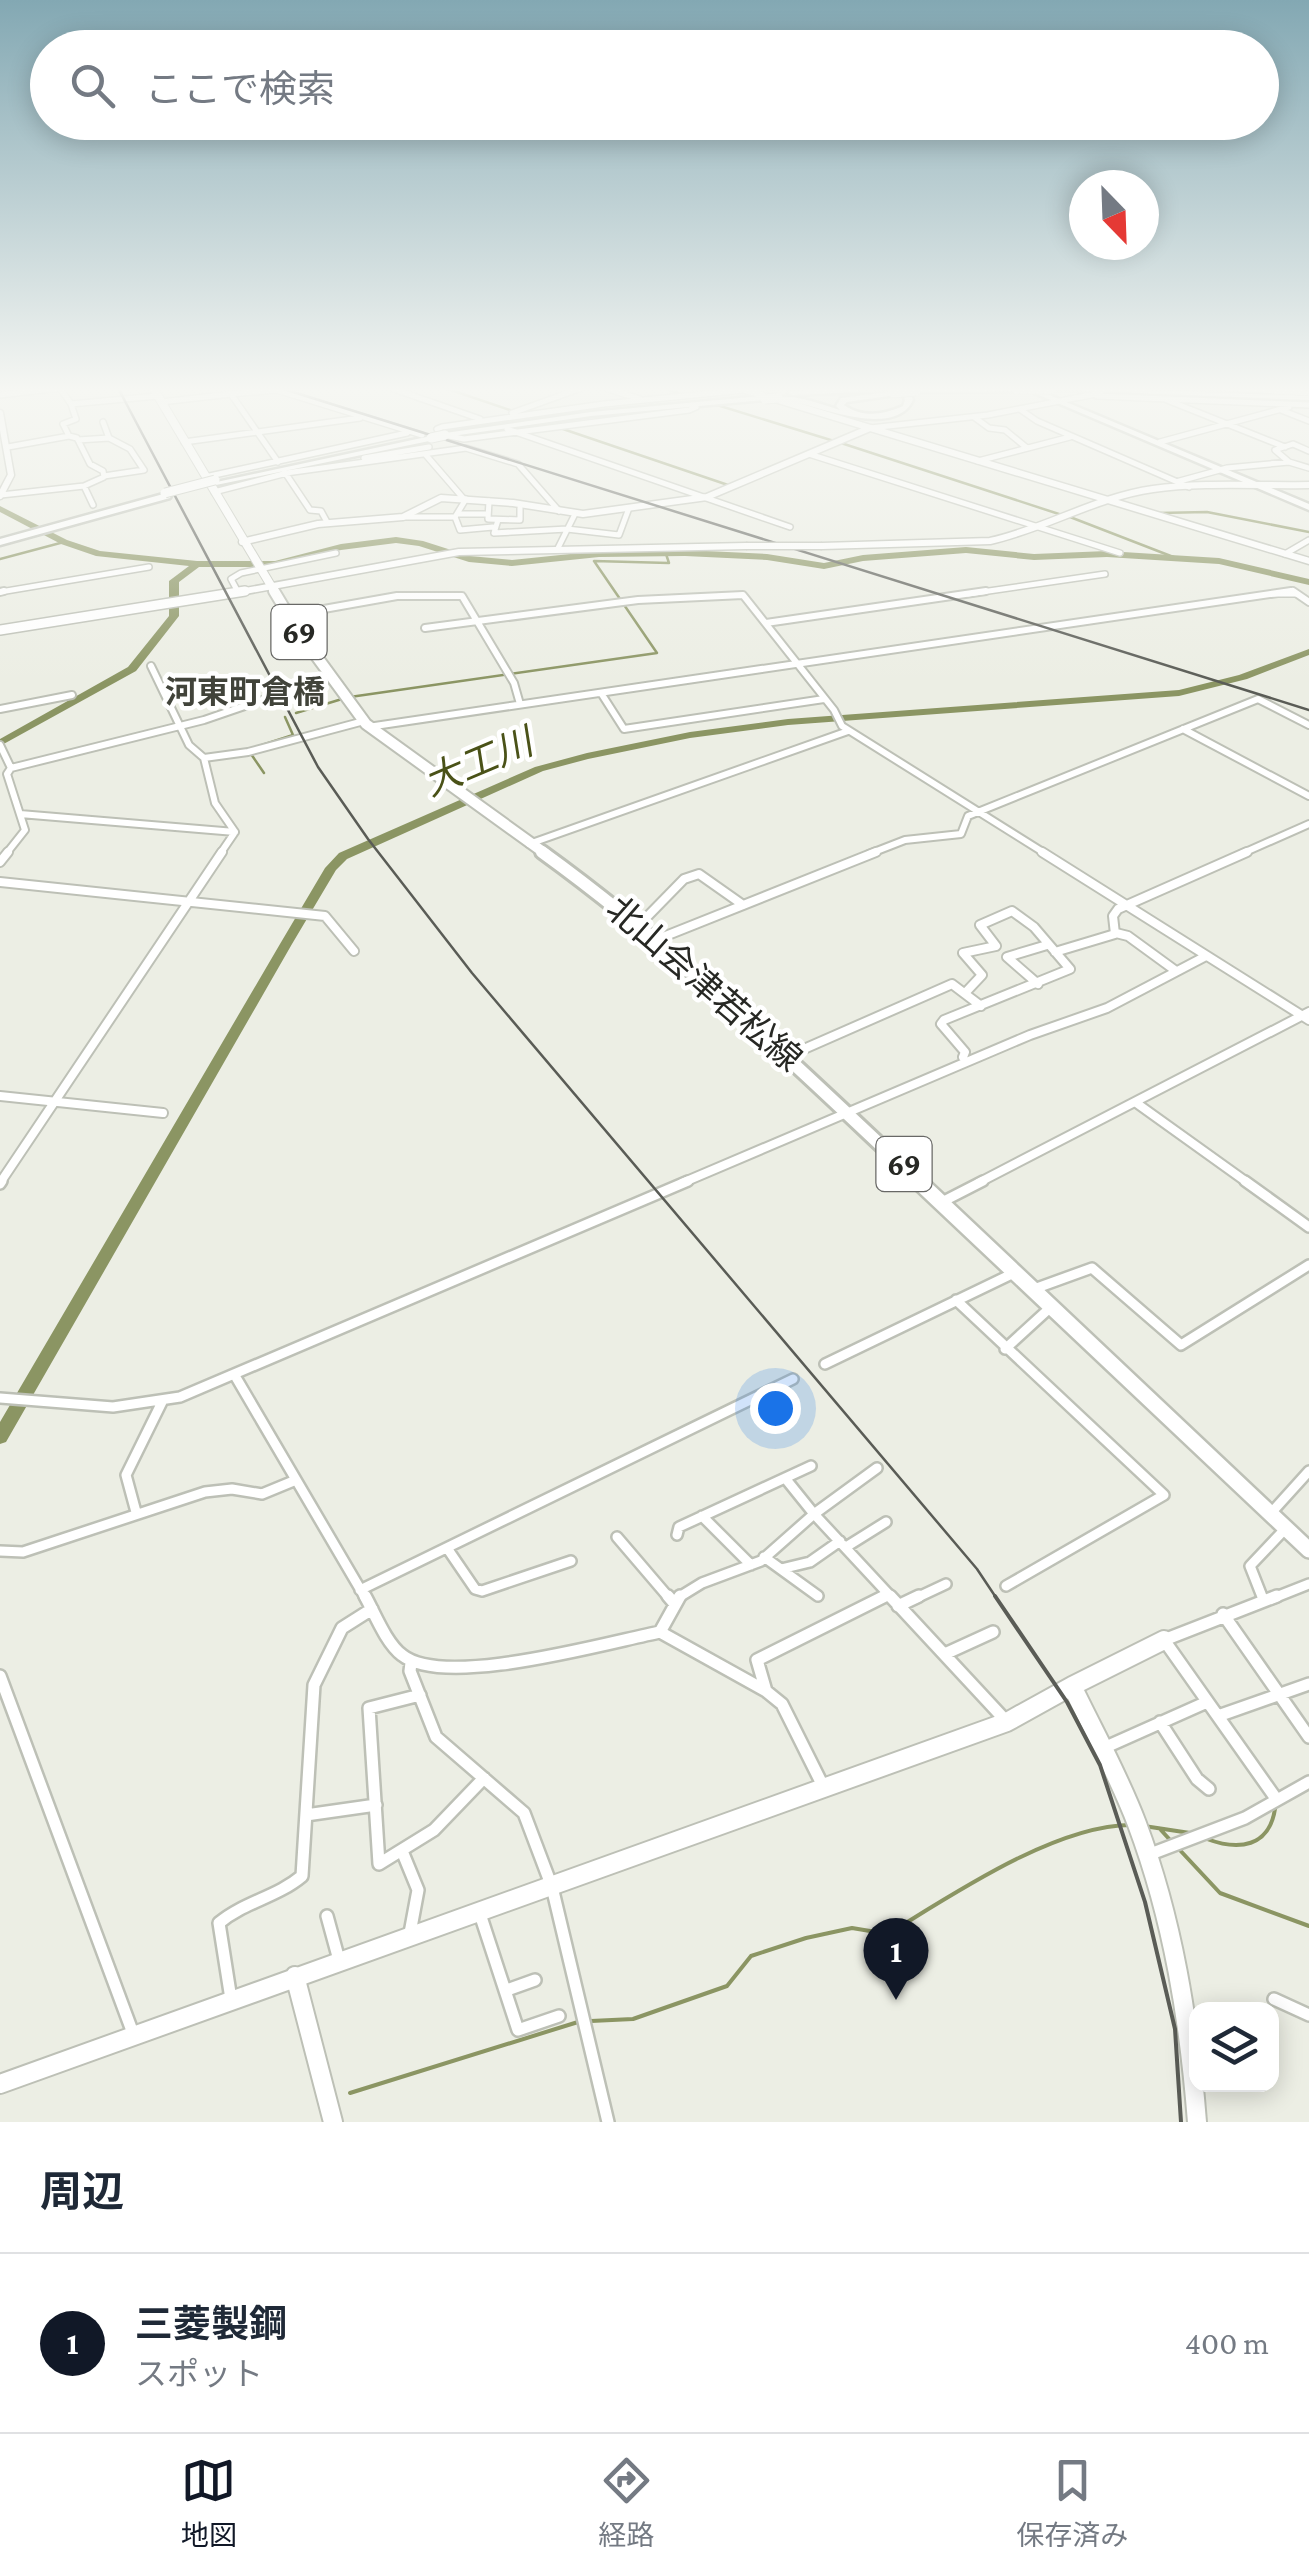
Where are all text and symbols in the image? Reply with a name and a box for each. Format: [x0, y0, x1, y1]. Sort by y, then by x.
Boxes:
search box [30, 30, 1279, 140]
icon: search [65, 58, 120, 113]
text: ここで検索 [145, 68, 335, 110]
north arrow [1069, 170, 1159, 260]
road number: 69 [272, 605, 326, 659]
district label: 河東町倉橋 [165, 674, 325, 710]
water label: 大工川 [417, 719, 542, 804]
street label: 北山会津若松線 [599, 889, 809, 1079]
road number: 69 [876, 1137, 932, 1191]
your location [750, 1383, 801, 1434]
pin: 1 [864, 1918, 928, 2000]
map controls [1189, 2002, 1279, 2092]
button: layers [1189, 2002, 1279, 2092]
text: 周辺 [40, 2168, 124, 2215]
text: 三菱製鋼 [135, 2303, 287, 2345]
text: 1 [67, 2325, 78, 2361]
text: 400 m [1185, 2325, 1269, 2361]
text: スポット [135, 2356, 263, 2392]
tab: 地図 [181, 2453, 237, 2553]
tab: 経路 [598, 2453, 654, 2553]
tab: 保存済み [1016, 2453, 1128, 2553]

